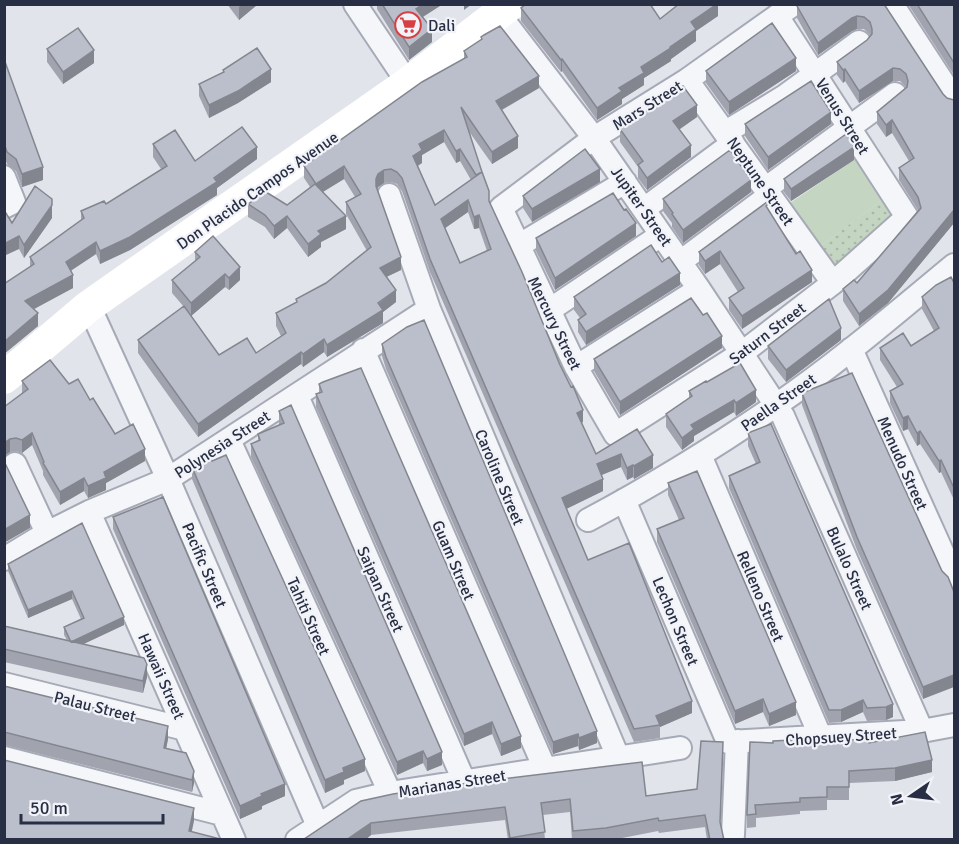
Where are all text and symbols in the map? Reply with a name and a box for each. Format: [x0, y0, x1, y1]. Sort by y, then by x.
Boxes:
supermarket icon: Dali [393, 10, 423, 40]
place label: Dali [428, 16, 455, 36]
street label: Venus Street [811, 75, 874, 159]
street label: Mars Street [609, 76, 687, 135]
street label: Don Placido Campos Avenue [173, 127, 342, 254]
street label: Neptune Street [722, 133, 798, 230]
street label: Jupiter Street [606, 163, 676, 251]
street label: Mercury Street [523, 273, 586, 374]
street label: Saturn Street [725, 298, 810, 369]
street label: Paella Street [737, 369, 820, 436]
street label: Polynesia Street [171, 406, 275, 483]
street label: Menudo Street [873, 413, 932, 514]
street label: Caroline Street [470, 426, 528, 529]
street label: Guam Street [427, 517, 479, 604]
street label: Pacific Street [177, 520, 231, 611]
street label: Bulalo Street [822, 524, 877, 614]
street label: Saipan Street [352, 543, 408, 636]
street label: Relleno Street [732, 548, 788, 645]
street label: Tahiti Street [282, 574, 334, 659]
street label: Lechon Street [647, 574, 703, 669]
street label: Hawaii Street [133, 630, 189, 723]
street label: Palau Street [52, 687, 138, 727]
street label: Chopsuey Street [785, 723, 898, 751]
street label: Marianas Street [397, 766, 508, 802]
north arrow [881, 766, 941, 826]
scale bar [21, 787, 164, 825]
text: N [886, 792, 908, 807]
text: 50 m [30, 797, 68, 819]

